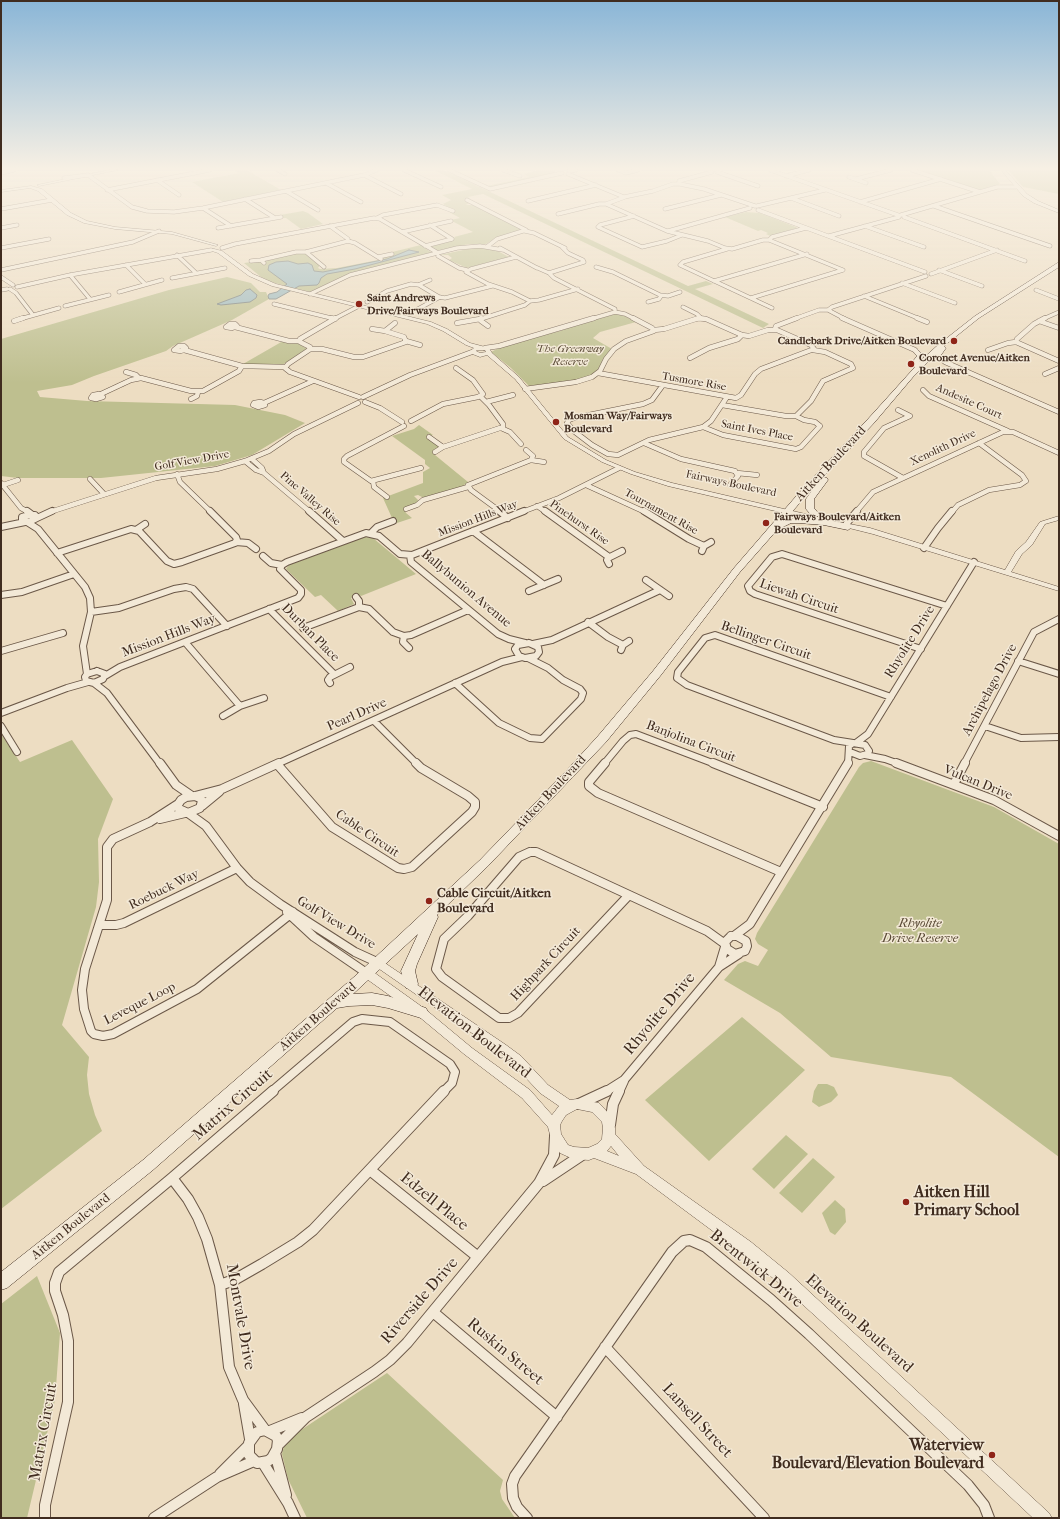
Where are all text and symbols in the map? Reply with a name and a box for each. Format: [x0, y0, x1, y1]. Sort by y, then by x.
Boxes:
place label: Saint Andrews Drive/Fairways Boulevard [367, 291, 489, 317]
marker: Saint Andrews Drive/Fairways Boulevard [354, 299, 364, 309]
place label: Candlebark Drive/Aitken Boulevard [778, 334, 946, 348]
marker: Candlebark Drive/Aitken Boulevard [949, 336, 959, 346]
park label: The Greenway Reserve [536, 342, 604, 368]
place label: Coronet Avenue/Aitken Boulevard [919, 351, 1030, 377]
marker: Coronet Avenue/Aitken Boulevard [906, 359, 916, 369]
street label: Tusmore Rise [661, 370, 727, 394]
street label: Andesite Court [934, 381, 1004, 423]
place label: Mosman Way/Fairways Boulevard [564, 409, 672, 435]
marker: Mosman Way/Fairways Boulevard [551, 417, 561, 427]
street label: Saint Ives Place [720, 418, 794, 444]
street label: Aitken Boulevard [792, 423, 870, 505]
street label: Xenolith Drive [908, 427, 978, 469]
street label: Golf View Drive [154, 448, 230, 474]
street label: Fairways Boulevard [684, 468, 778, 500]
street label: Pine Valley Rise [277, 469, 343, 529]
street label: Tournament Rise [622, 486, 700, 538]
street label: Mission Hills Way [436, 498, 520, 540]
street label: Pinehurst Rise [547, 498, 611, 548]
place label: Fairways Boulevard/Aitken Boulevard [774, 510, 901, 536]
marker: Fairways Boulevard/Aitken Boulevard [761, 518, 771, 528]
street label: Ballybunion Avenue [418, 547, 514, 631]
street label: Liewah Circuit [757, 576, 841, 618]
street label: Durban Place [278, 601, 342, 665]
street label: Rhyolite Drive [882, 603, 938, 681]
street label: Mission Hills Way [120, 611, 218, 661]
street label: Bellinger Circuit [719, 618, 813, 664]
street label: Archipelago Drive [959, 641, 1021, 739]
street label: Pearl Drive [325, 695, 389, 735]
street label: Banjolina Circuit [644, 718, 738, 766]
street label: Aitken Boulevard [512, 752, 590, 834]
street label: Vulcan Drive [941, 762, 1015, 804]
street label: Cable Circuit [332, 807, 402, 861]
street label: Roebuck Way [126, 866, 202, 914]
place label: Cable Circuit/Aitken Boulevard [437, 886, 551, 917]
street label: Golf View Drive [294, 893, 378, 953]
marker: Cable Circuit/Aitken Boulevard [424, 896, 434, 906]
park label: Rhyolite Drive Reserve [882, 916, 958, 947]
street label: Highpark Circuit [508, 924, 584, 1004]
street label: Rhyolite Drive [620, 969, 700, 1059]
street label: Leveque Loop [102, 979, 178, 1029]
street label: Aitken Boulevard [276, 979, 360, 1055]
street label: Elevation Boulevard [414, 983, 534, 1083]
street label: Matrix Circuit [189, 1065, 277, 1145]
street label: Edzell Place [396, 1169, 472, 1235]
place label: Aitken Hill Primary School [914, 1183, 1019, 1221]
street label: Aitken Boulevard [28, 1190, 114, 1264]
marker: Aitken Hill Primary School [901, 1197, 911, 1207]
street label: Brentwick Drive [706, 1226, 806, 1312]
street label: Riverside Drive [377, 1254, 463, 1348]
street label: Montvale Drive [221, 1262, 259, 1372]
street label: Elevation Boulevard [801, 1271, 917, 1377]
street label: Ruskin Street [463, 1314, 547, 1390]
street label: Lansell Street [658, 1380, 736, 1462]
street label: Matrix Circuit [26, 1381, 62, 1483]
place label: Waterview Boulevard/Elevation Boulevard [772, 1436, 984, 1474]
marker: Waterview Boulevard/Elevation Boulevard [987, 1450, 997, 1460]

